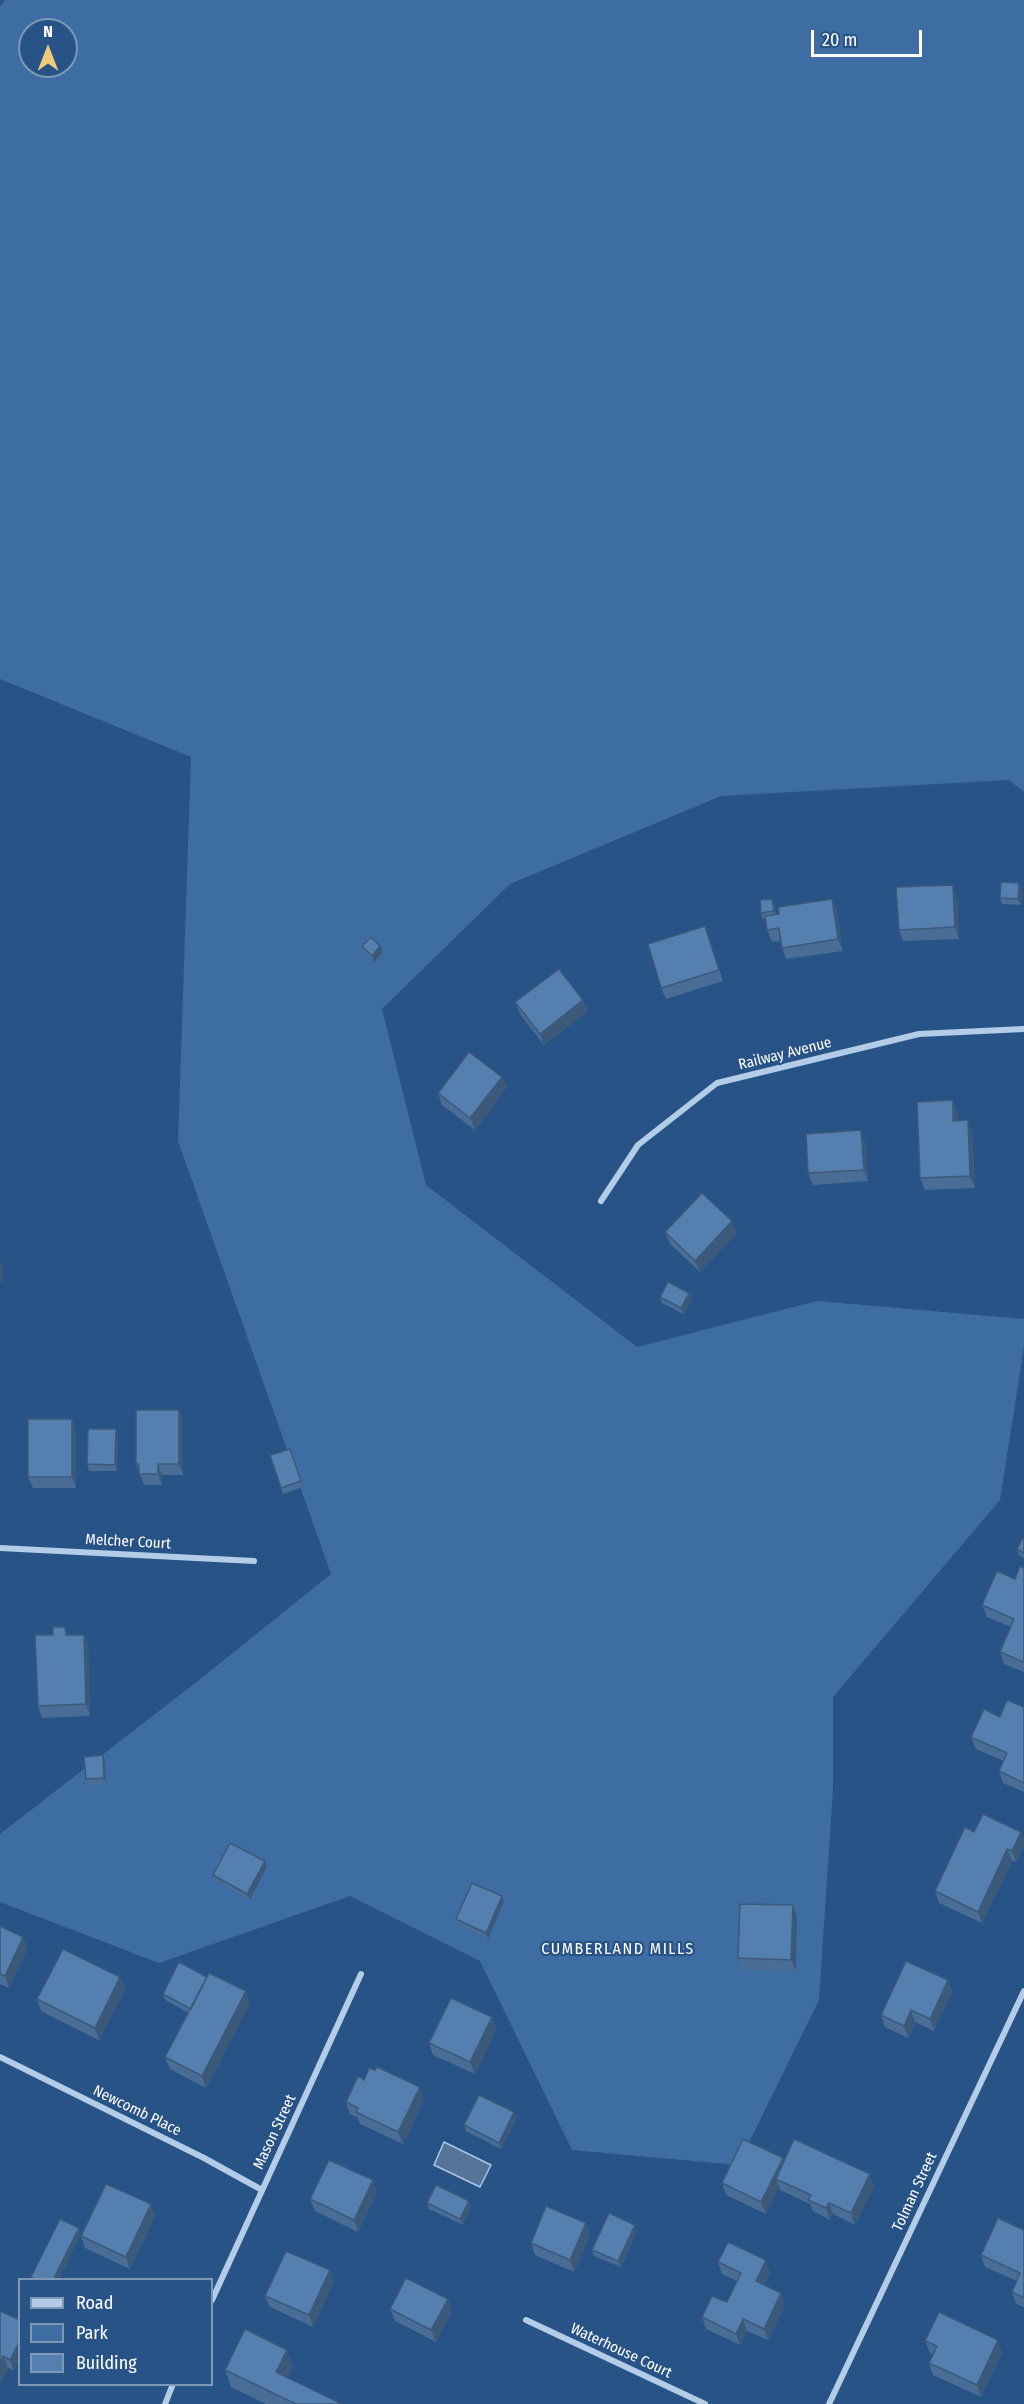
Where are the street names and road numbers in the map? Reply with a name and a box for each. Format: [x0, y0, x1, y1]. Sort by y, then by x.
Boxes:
street label: Railway Avenue [737, 1034, 833, 1074]
street label: Melcher Court [85, 1531, 171, 1553]
street label: Newcomb Place [90, 2082, 184, 2140]
street label: Mason Street [250, 2092, 300, 2172]
street label: Tolman Street [889, 2150, 941, 2234]
street label: Waterhouse Court [568, 2320, 674, 2382]

